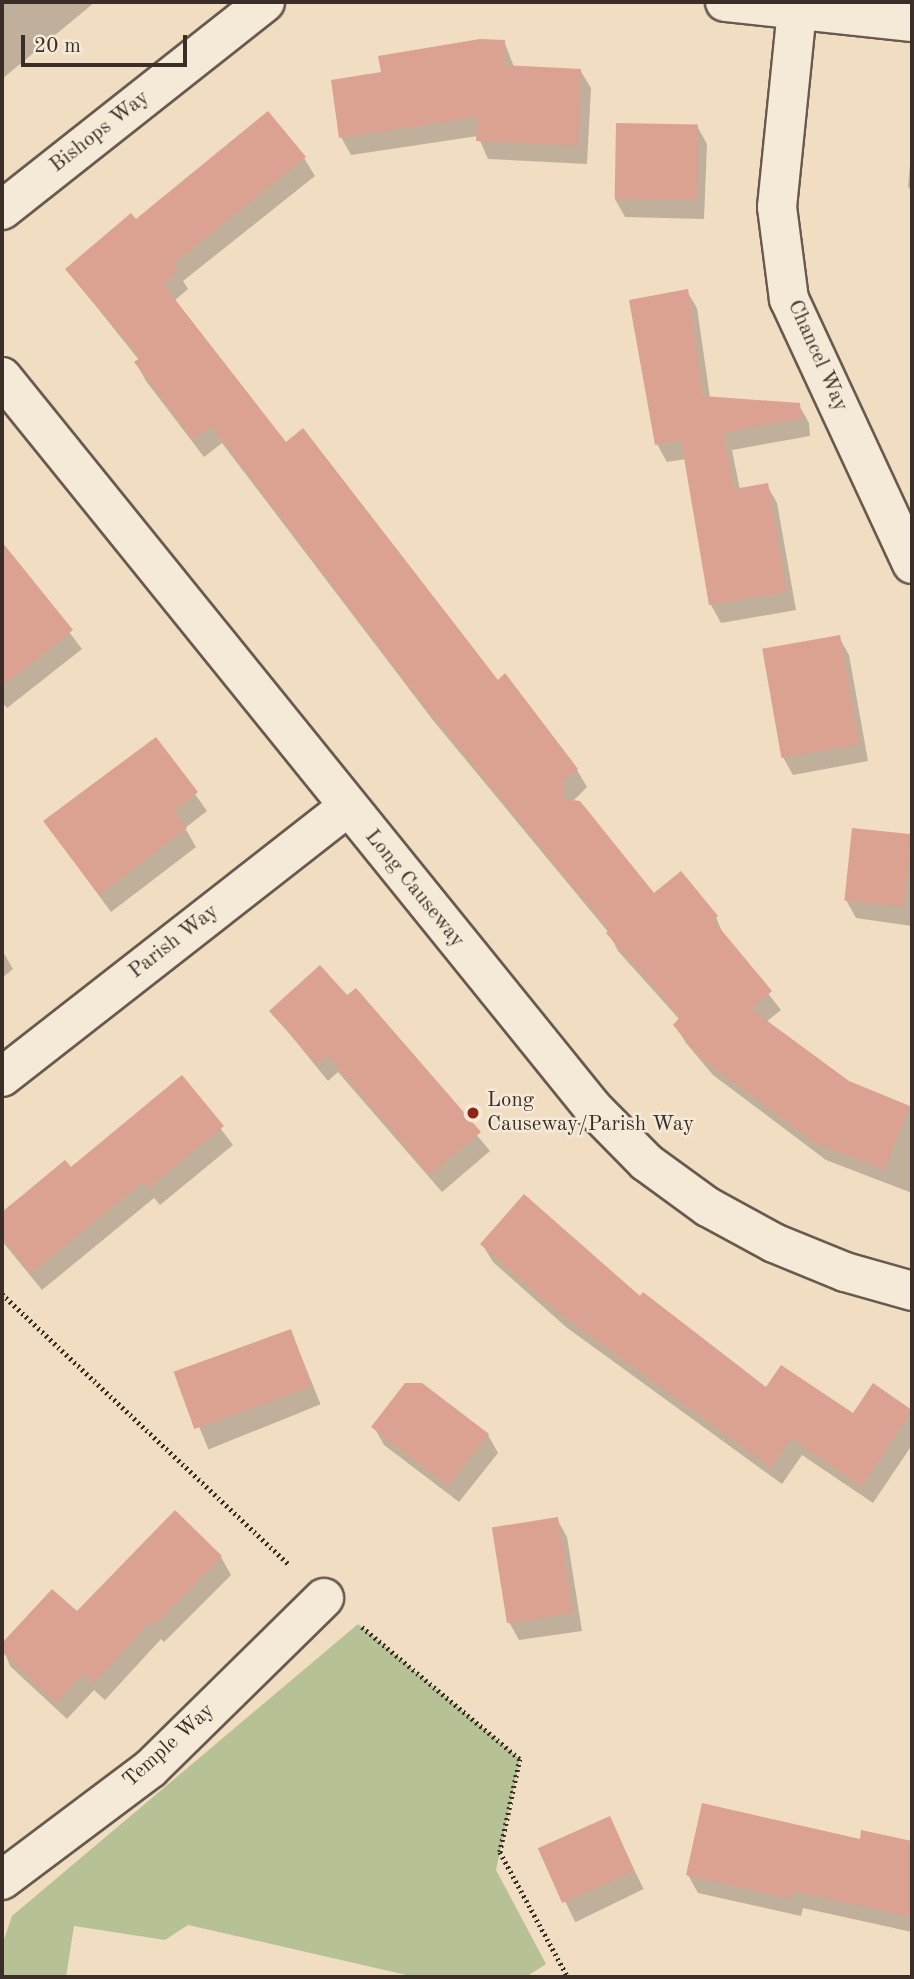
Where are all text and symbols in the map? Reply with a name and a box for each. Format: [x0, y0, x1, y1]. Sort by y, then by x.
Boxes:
scale bar [24, 21, 191, 65]
text: 20 m [34, 36, 81, 57]
street label: Bishops Way [45, 85, 155, 179]
street label: Chancel Way [781, 296, 853, 416]
street label: Long Causeway [359, 825, 469, 953]
street label: Parish Way [124, 899, 224, 985]
place label: Long Causeway/Parish Way [487, 1088, 694, 1138]
marker: Long Causeway/Parish Way [465, 1105, 481, 1121]
street label: Temple Way [118, 1699, 220, 1793]

